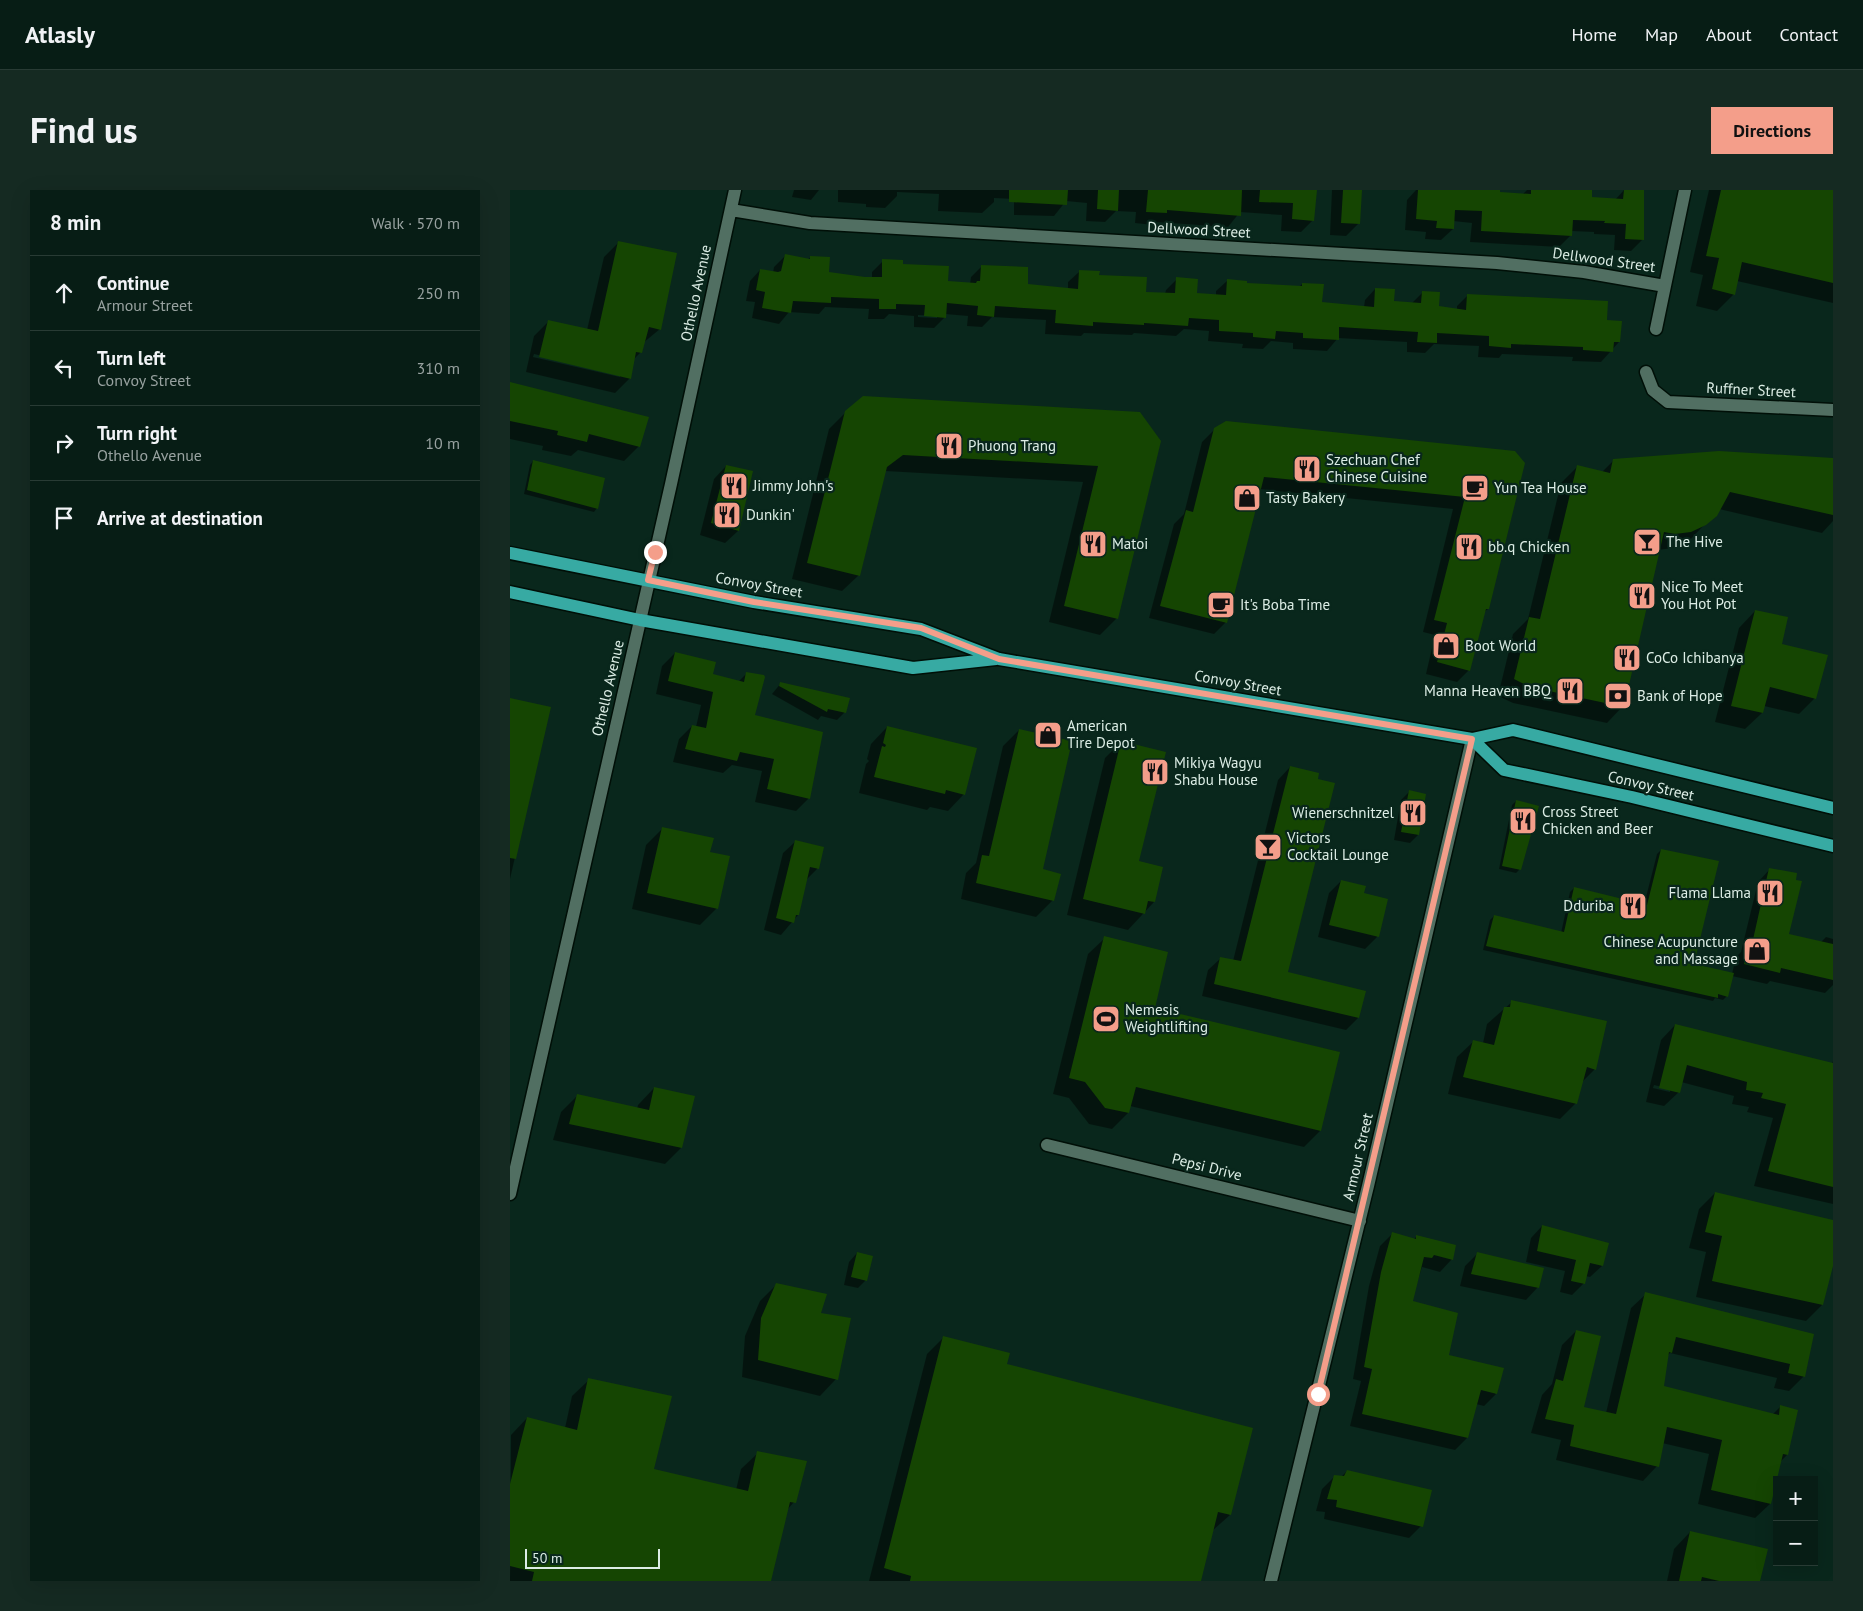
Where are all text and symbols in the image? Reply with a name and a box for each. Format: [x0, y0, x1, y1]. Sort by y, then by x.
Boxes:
text: Atlasly [25, 19, 95, 50]
text: Home [1571, 23, 1617, 46]
text: Map [1645, 23, 1678, 46]
text: About [1706, 23, 1752, 46]
text: Contact [1780, 23, 1838, 46]
text: Find us [30, 107, 138, 153]
button: Directions [1711, 107, 1833, 154]
text: 8 min [50, 209, 101, 236]
text: Walk · 570 m [371, 213, 460, 233]
street label: Dellwood Street [1147, 217, 1251, 242]
street label: Othello Avenue [676, 243, 715, 343]
street label: Dellwood Street [1551, 243, 1657, 276]
text: Continue [97, 271, 169, 295]
icon: ahead [50, 279, 78, 307]
text: 250 m [417, 283, 460, 303]
text: Armour Street [97, 295, 193, 315]
text: Turn left [97, 346, 166, 370]
icon: left [50, 354, 78, 382]
text: 310 m [417, 358, 460, 378]
text: Convoy Street [97, 370, 191, 390]
street label: Ruffner Street [1706, 378, 1796, 401]
text: Turn right [97, 421, 177, 445]
icon: right [50, 429, 78, 457]
restaurant icon: Phuong Trang [934, 431, 964, 461]
text: 10 m [425, 433, 460, 453]
place label: Phuong Trang [968, 436, 1056, 455]
text: Othello Avenue [97, 445, 202, 465]
place label: Szechuan Chef Chinese Cuisine [1326, 450, 1427, 486]
restaurant icon: Szechuan Chef Chinese Cuisine [1292, 454, 1322, 484]
restaurant icon: Jimmy John's [719, 471, 749, 501]
cafe icon: Yun Tea House [1460, 473, 1490, 503]
place label: Jimmy John's [752, 476, 834, 495]
place label: Yun Tea House [1494, 478, 1587, 497]
shop icon: Tasty Bakery [1232, 483, 1262, 513]
place label: Tasty Bakery [1266, 488, 1345, 507]
restaurant icon: Dunkin' [712, 500, 742, 530]
icon: arrive [50, 504, 78, 532]
place label: Dunkin' [746, 505, 795, 524]
text: Arrive at destination [97, 506, 263, 530]
bar icon: The Hive [1632, 527, 1662, 557]
restaurant icon: Matoi [1078, 529, 1108, 559]
restaurant icon: bb.q Chicken [1454, 532, 1484, 562]
place label: The Hive [1666, 532, 1723, 551]
place label: Matoi [1112, 534, 1148, 553]
place label: bb.q Chicken [1488, 537, 1570, 556]
route end [644, 541, 667, 564]
street label: Convoy Street [714, 568, 804, 602]
place label: Nice To Meet You Hot Pot [1661, 577, 1743, 613]
restaurant icon: Nice To Meet You Hot Pot [1627, 581, 1657, 611]
cafe icon: It's Boba Time [1206, 590, 1236, 620]
place label: It's Boba Time [1240, 595, 1330, 614]
shop icon: Boot World [1431, 631, 1461, 661]
place label: Boot World [1465, 636, 1536, 655]
street label: Othello Avenue [587, 638, 628, 738]
restaurant icon: CoCo Ichibanya [1612, 643, 1642, 673]
place label: CoCo Ichibanya [1646, 648, 1744, 667]
street label: Convoy Street [1193, 666, 1283, 700]
restaurant icon: Manna Heaven BBQ [1555, 676, 1585, 706]
place label: Manna Heaven BBQ [1424, 681, 1552, 700]
bank icon: Bank of Hope [1603, 681, 1633, 711]
place label: Bank of Hope [1637, 686, 1723, 705]
place label: American Tire Depot [1067, 716, 1135, 752]
shop icon: American Tire Depot [1033, 720, 1063, 750]
place label: Mikiya Wagyu Shabu House [1174, 753, 1262, 789]
restaurant icon: Mikiya Wagyu Shabu House [1140, 757, 1170, 787]
street label: Convoy Street [1606, 766, 1696, 805]
restaurant icon: Wienerschnitzel [1398, 798, 1428, 828]
place label: Cross Street Chicken and Beer [1542, 802, 1653, 838]
place label: Wienerschnitzel [1292, 803, 1395, 822]
restaurant icon: Cross Street Chicken and Beer [1508, 806, 1538, 836]
place label: Victors Cocktail Lounge [1286, 828, 1389, 864]
bar icon: Victors Cocktail Lounge [1253, 832, 1283, 862]
restaurant icon: Flama Llama [1755, 878, 1785, 908]
place label: Flama Llama [1669, 883, 1751, 902]
restaurant icon: Dduriba [1618, 891, 1648, 921]
place label: Dduriba [1563, 896, 1614, 915]
place label: Chinese Acupuncture and Massage [1603, 932, 1738, 968]
shop icon: Chinese Acupuncture and Massage [1742, 936, 1772, 966]
place label: Nemesis Weightlifting [1125, 1000, 1208, 1036]
sports icon: Nemesis Weightlifting [1091, 1004, 1121, 1034]
street label: Armour Street [1338, 1111, 1377, 1203]
street label: Pepsi Drive [1170, 1149, 1244, 1184]
route start [1307, 1383, 1330, 1406]
map controls [1773, 1476, 1818, 1566]
button: + [1773, 1476, 1818, 1521]
button: − [1773, 1521, 1818, 1566]
scale bar [525, 1546, 660, 1569]
text: 50 m [532, 1549, 562, 1567]

